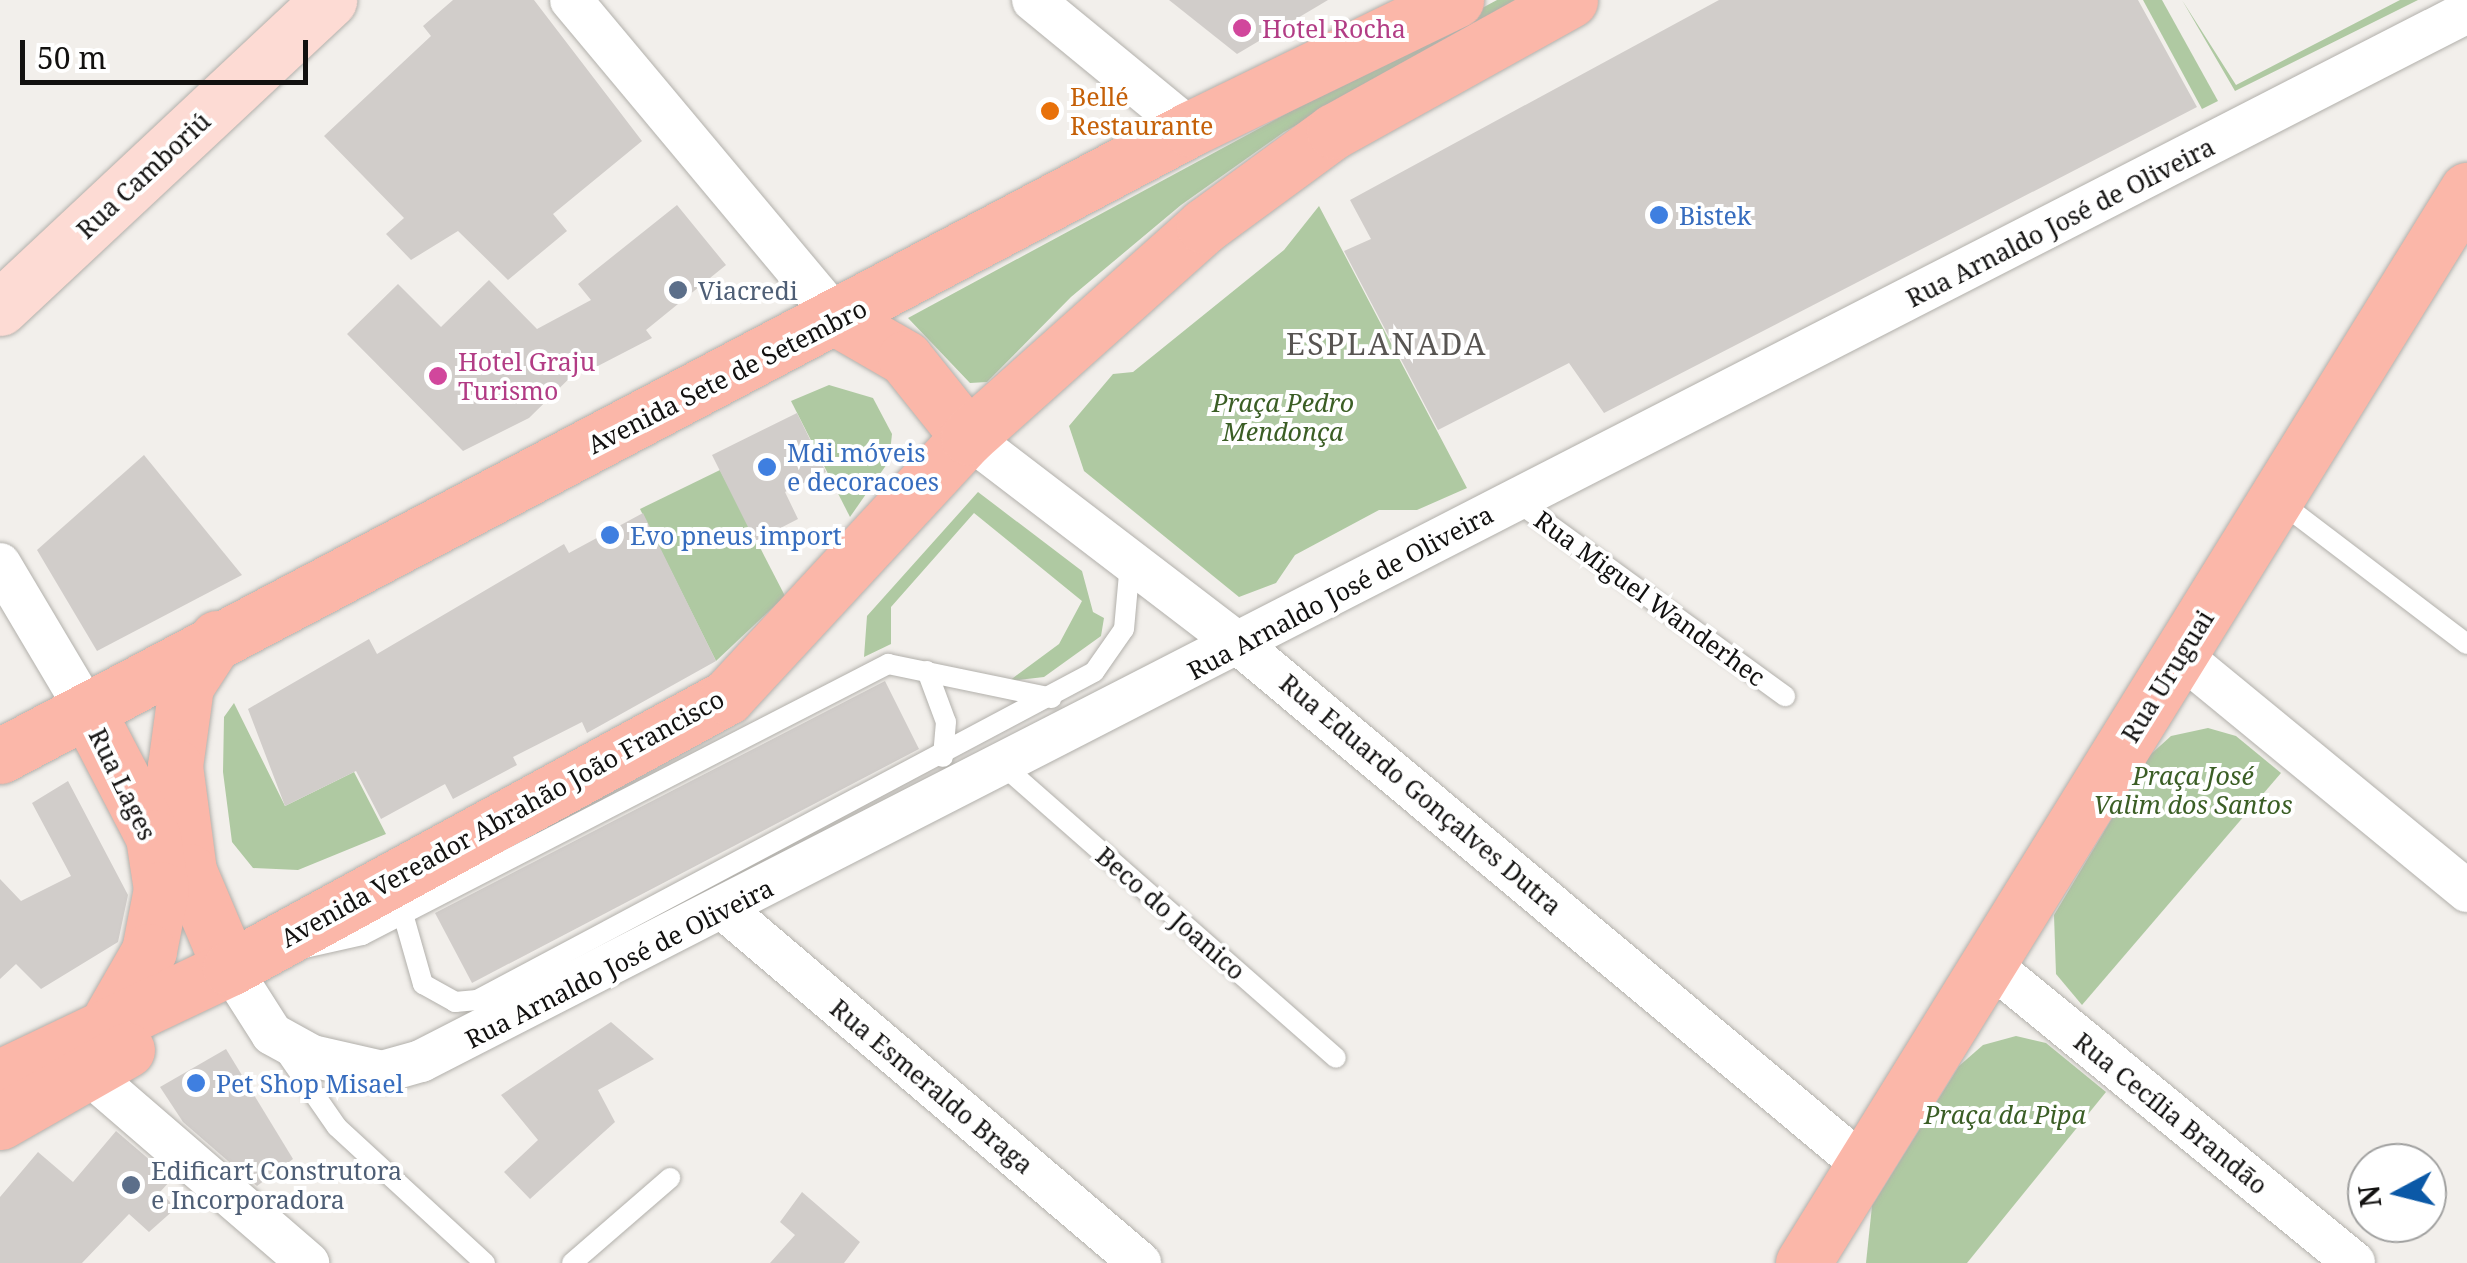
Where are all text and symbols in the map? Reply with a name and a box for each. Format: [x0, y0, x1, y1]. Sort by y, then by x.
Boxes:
place label: Hotel Rocha [1262, 13, 1406, 43]
marker: Hotel Rocha [1231, 17, 1253, 39]
scale bar [25, 20, 312, 82]
text: 50 m [37, 37, 107, 78]
place label: Bellé Restaurante [1070, 82, 1213, 141]
marker: Bellé Restaurante [1039, 100, 1061, 122]
street label: Rua Camboriú [70, 106, 216, 244]
street label: Rua Arnaldo José de Oliveira [1901, 131, 2219, 313]
place label: Bistek [1679, 200, 1751, 230]
marker: Bistek [1648, 204, 1670, 226]
place label: Viacredi [698, 275, 798, 305]
marker: Viacredi [667, 279, 689, 301]
street label: Avenida Sete de Setembro [582, 292, 872, 460]
district label: ESPLANADA [1286, 326, 1488, 362]
place label: Hotel Graju Turismo [458, 347, 595, 406]
marker: Hotel Graju Turismo [427, 365, 449, 387]
park label: Praça Pedro Mendonça [1212, 388, 1354, 447]
place label: Mdi móveis e decoracoes [787, 438, 939, 497]
marker: Mdi móveis e decoracoes [756, 456, 778, 478]
street label: Rua Arnaldo José de Oliveira [1182, 499, 1498, 685]
street label: Rua Miguel Wanderhec [1529, 504, 1771, 692]
place label: Evo pneus import [630, 520, 841, 550]
marker: Evo pneus import [599, 524, 621, 546]
street label: Rua Uruguai [2115, 605, 2219, 747]
street label: Rua Eduardo Gonçalves Dutra [1274, 667, 1568, 921]
street label: Avenida Vereador Abrahão João Francisco [275, 683, 729, 953]
street label: Rua Lages [83, 723, 163, 845]
park label: Praça José Valim dos Santos [2093, 761, 2293, 820]
street label: Beco do Joanico [1090, 840, 1252, 986]
street label: Rua Arnaldo José de Oliveira [460, 872, 778, 1054]
street label: Rua Esmeraldo Braga [825, 992, 1039, 1180]
street label: Rua Cecília Brandão [2068, 1026, 2274, 1200]
place label: Pet Shop Misael [216, 1068, 403, 1098]
marker: Pet Shop Misael [185, 1072, 207, 1094]
park label: Praça da Pipa [1924, 1099, 2086, 1129]
north arrow [2347, 1143, 2447, 1243]
place label: Edificart Construtora e Incorporadora [151, 1156, 402, 1215]
marker: Edificart Construtora e Incorporadora [120, 1174, 142, 1196]
text: N [2349, 1183, 2389, 1210]

